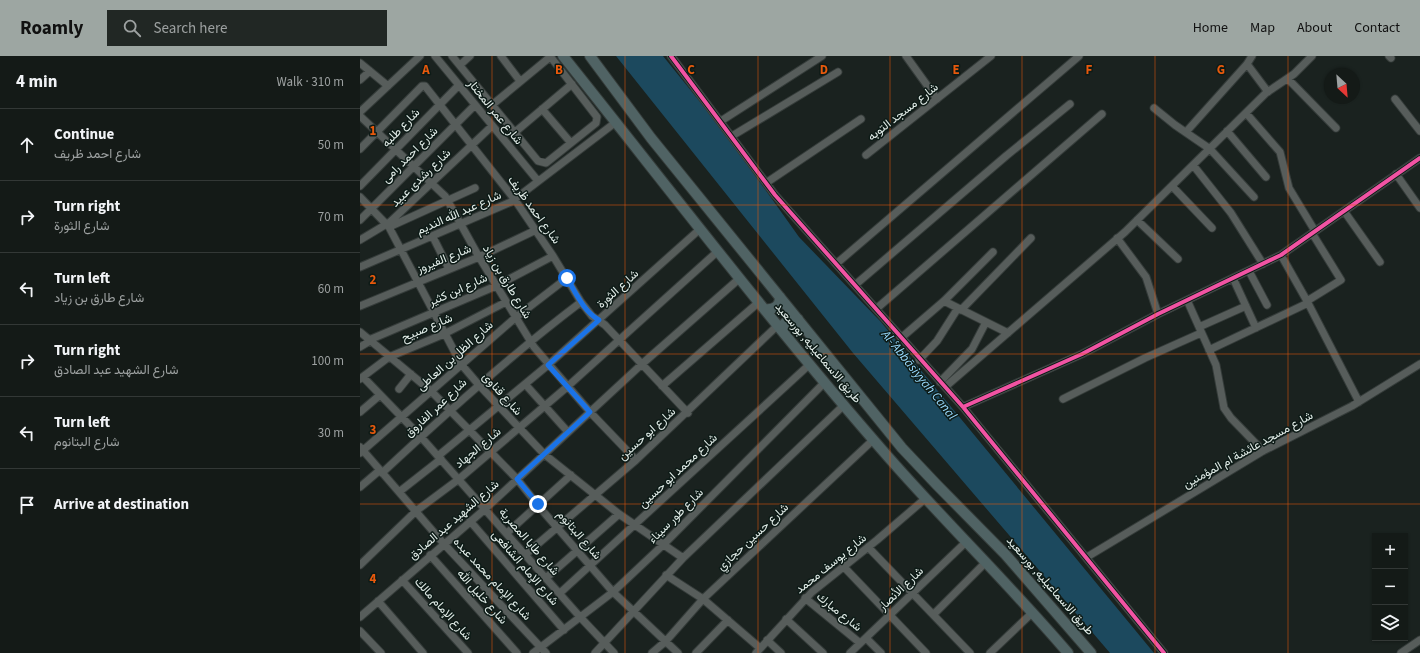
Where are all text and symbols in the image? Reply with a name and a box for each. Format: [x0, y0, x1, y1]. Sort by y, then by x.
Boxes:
search box [107, 10, 387, 46]
text: Roamly [20, 15, 83, 42]
icon: search [121, 17, 143, 39]
text: Search here [153, 18, 227, 39]
text: Home [1193, 18, 1228, 38]
text: Map [1250, 18, 1275, 38]
text: About [1297, 18, 1332, 38]
text: Contact [1354, 18, 1400, 38]
text: A [421, 61, 430, 79]
text: B [555, 61, 563, 79]
text: C [687, 61, 695, 79]
text: D [820, 61, 828, 79]
text: E [952, 61, 960, 79]
text: F [1086, 61, 1093, 79]
text: G [1217, 61, 1225, 79]
north arrow [1324, 68, 1360, 104]
text: 4 min [16, 70, 57, 94]
text: Walk · 310 m [276, 73, 344, 91]
street label: شارع عمر المختار [463, 75, 527, 148]
street label: شارع مسجد التوبه [864, 79, 942, 145]
street label: شارع طلبه [378, 105, 424, 151]
text: 1 [370, 122, 377, 140]
street label: شارع احمد رامى [378, 123, 442, 187]
text: Continue [54, 124, 114, 145]
icon: ahead [16, 134, 38, 156]
text: 50 m [318, 136, 344, 154]
text: شارع احمد ظريف [54, 145, 141, 163]
street label: شارع رشدى عبيد [387, 145, 455, 211]
street label: شارع احمد ظريف [504, 172, 564, 248]
street label: شارع عبد الله النديم [414, 187, 504, 239]
text: Turn right [54, 196, 120, 217]
icon: right [16, 206, 38, 228]
text: 70 m [318, 208, 344, 226]
text: شارع الثورة [54, 217, 109, 235]
street label: شارع الفيروز [413, 240, 474, 278]
street label: شارع طارق بن زياد [478, 242, 536, 322]
street label: شارع الثورة [593, 266, 643, 312]
text: Turn left [54, 268, 110, 289]
street label: شارع ابن كثير [425, 269, 490, 311]
route start [558, 269, 576, 287]
text: 2 [370, 271, 377, 289]
icon: left [16, 278, 38, 300]
text: 60 m [318, 280, 344, 298]
text: شارع طارق بن زياد [54, 289, 144, 307]
street label: طريق الاسماعيليه, بورسعيد [771, 299, 865, 407]
street label: شارع صبيح [399, 310, 455, 346]
street label: شارع الظل بن العاطى [413, 317, 497, 395]
water label: Al-ʿAbbāsiyyah Canal [877, 326, 961, 424]
text: Turn right [54, 340, 120, 361]
icon: right [16, 350, 38, 372]
text: 100 m [311, 352, 344, 370]
text: شارع الشهيد عبد الصادق [54, 361, 179, 379]
street label: شارع قناوى [478, 369, 526, 419]
street label: شارع عمر الفاروق [401, 375, 471, 441]
street label: شارع ابو حسين [614, 404, 680, 464]
street label: شارع مسجد عائشة ام المؤمنين [1180, 407, 1316, 493]
text: Turn left [54, 412, 110, 433]
text: 3 [370, 421, 377, 439]
icon: left [16, 422, 38, 444]
text: 30 m [318, 424, 344, 442]
street label: شارع الجهاد [451, 424, 505, 472]
street label: شارع محمد ابو حسين [635, 430, 721, 512]
text: شارع البتانوم [54, 433, 120, 451]
street label: شارع الشهيد عبد الصادق [405, 476, 503, 564]
street label: شارع طور سيناء [645, 485, 707, 547]
icon: arrive [16, 494, 38, 516]
text: Arrive at destination [54, 494, 189, 515]
route end [529, 495, 547, 513]
street label: شارع حسين حجازي [713, 499, 793, 575]
street label: شارع طابا المصرية [495, 504, 563, 580]
street label: شارع البتانوم [553, 507, 605, 563]
street label: شارع الإمام الشافعى [487, 527, 563, 609]
street label: شارع يوسف محمد [792, 530, 870, 598]
street label: طريق الاسماعيليه, بورسعيد [1002, 533, 1098, 639]
map controls [1372, 533, 1408, 641]
button: + [1372, 533, 1408, 569]
street label: شارع الإمام محمد عبده [449, 534, 535, 624]
street label: شارع الأنصار [874, 563, 927, 616]
street label: شارع خليل الله [453, 566, 511, 628]
button: − [1372, 569, 1408, 605]
text: 4 [370, 570, 377, 588]
street label: شارع الإمام مالك [410, 574, 476, 644]
street label: شارع مبارك [813, 588, 865, 636]
button: layers [1372, 605, 1408, 641]

